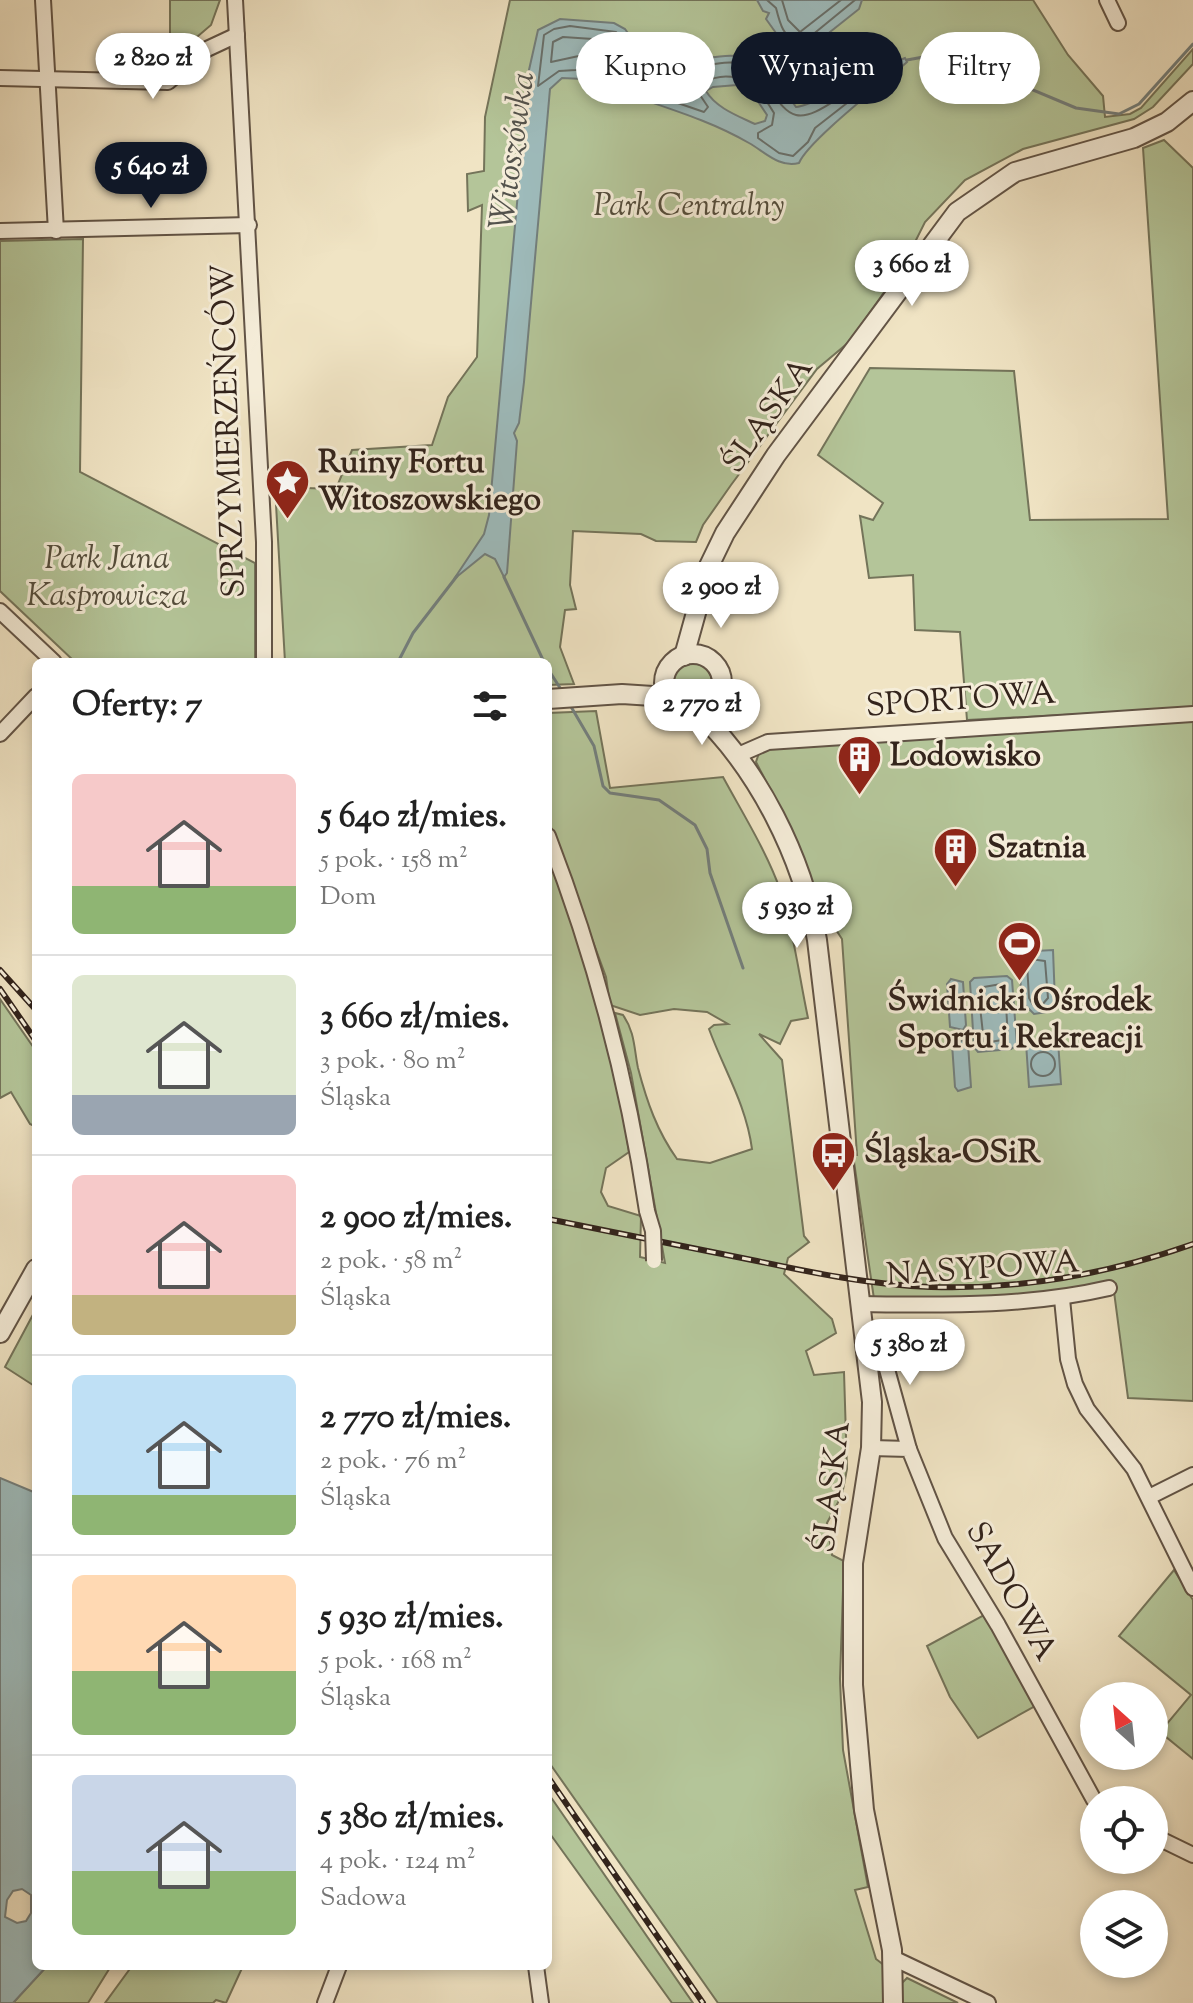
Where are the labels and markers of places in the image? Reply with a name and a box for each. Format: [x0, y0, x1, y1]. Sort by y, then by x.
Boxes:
pin: 2 820 zł [70, 33, 236, 101]
pin: 5 640 zł [68, 142, 234, 210]
pin: 3 660 zł [829, 240, 995, 308]
place label: Ruiny Fortu Witoszowskiego [318, 441, 541, 524]
place icon: Ruiny Fortu Witoszowskiego [263, 458, 311, 521]
pin: 2 900 zł [638, 562, 804, 630]
pin: 2 770 zł [619, 679, 785, 747]
building icon: Lodowisko [835, 733, 883, 796]
place label: Lodowisko [890, 734, 1041, 780]
building icon: Szatnia [932, 825, 980, 888]
place label: Szatnia [987, 826, 1087, 872]
pin: 5 930 zł [714, 882, 880, 950]
sports icon: Świdnicki Ośrodek Sportu i Rekreacji [996, 919, 1044, 982]
place label: Świdnicki Ośrodek Sportu i Rekreacji [888, 978, 1153, 1062]
bus stop icon: Śląska-OSiR [809, 1130, 857, 1193]
place label: Śląska-OSiR [864, 1130, 1041, 1177]
pin: 5 380 zł [827, 1319, 993, 1387]

